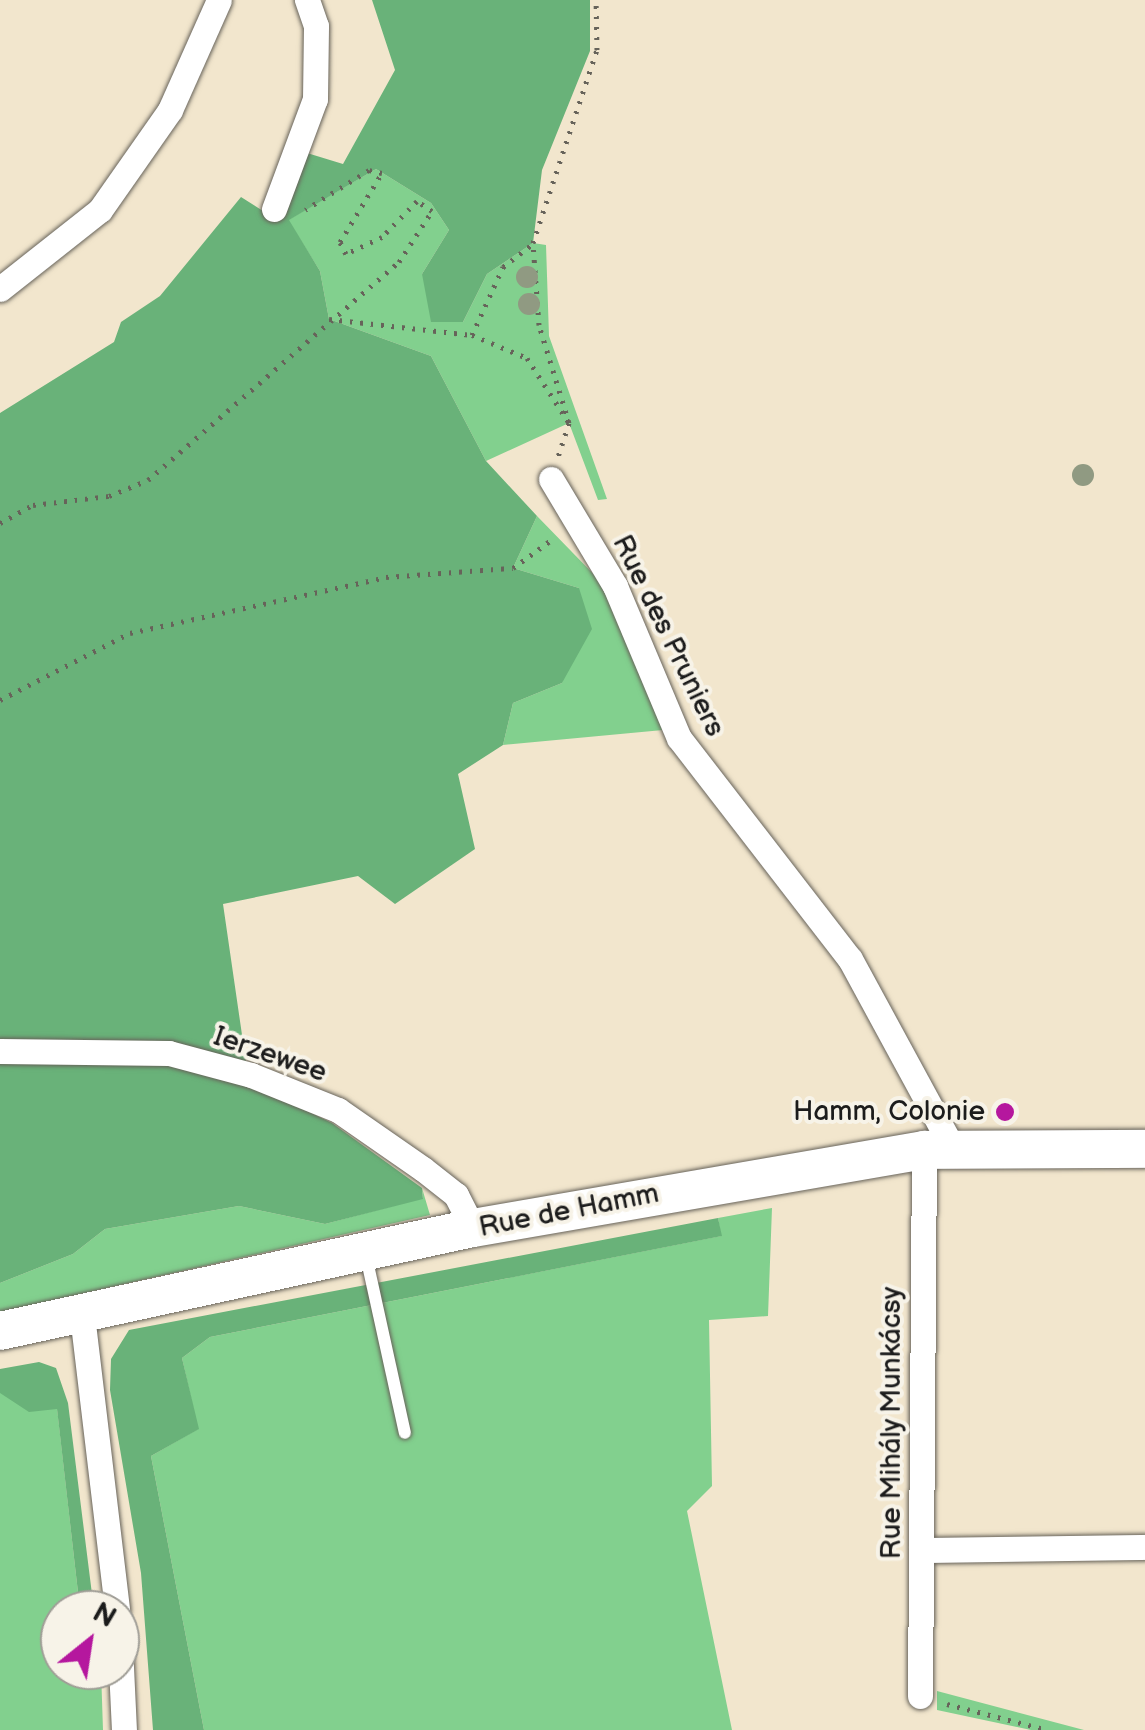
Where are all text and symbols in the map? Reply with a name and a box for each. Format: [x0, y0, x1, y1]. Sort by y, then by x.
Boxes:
street label: Rue des Pruniers [605, 530, 731, 742]
street label: Ierzewee [209, 1020, 331, 1090]
place label: Hamm, Colonie [793, 1095, 985, 1129]
marker: Hamm, Colonie [994, 1101, 1016, 1123]
street label: Rue de Hamm [476, 1177, 662, 1245]
street label: Rue Mihály Munkácsy [875, 1286, 909, 1560]
north arrow [40, 1590, 140, 1690]
text: N [87, 1596, 122, 1635]

